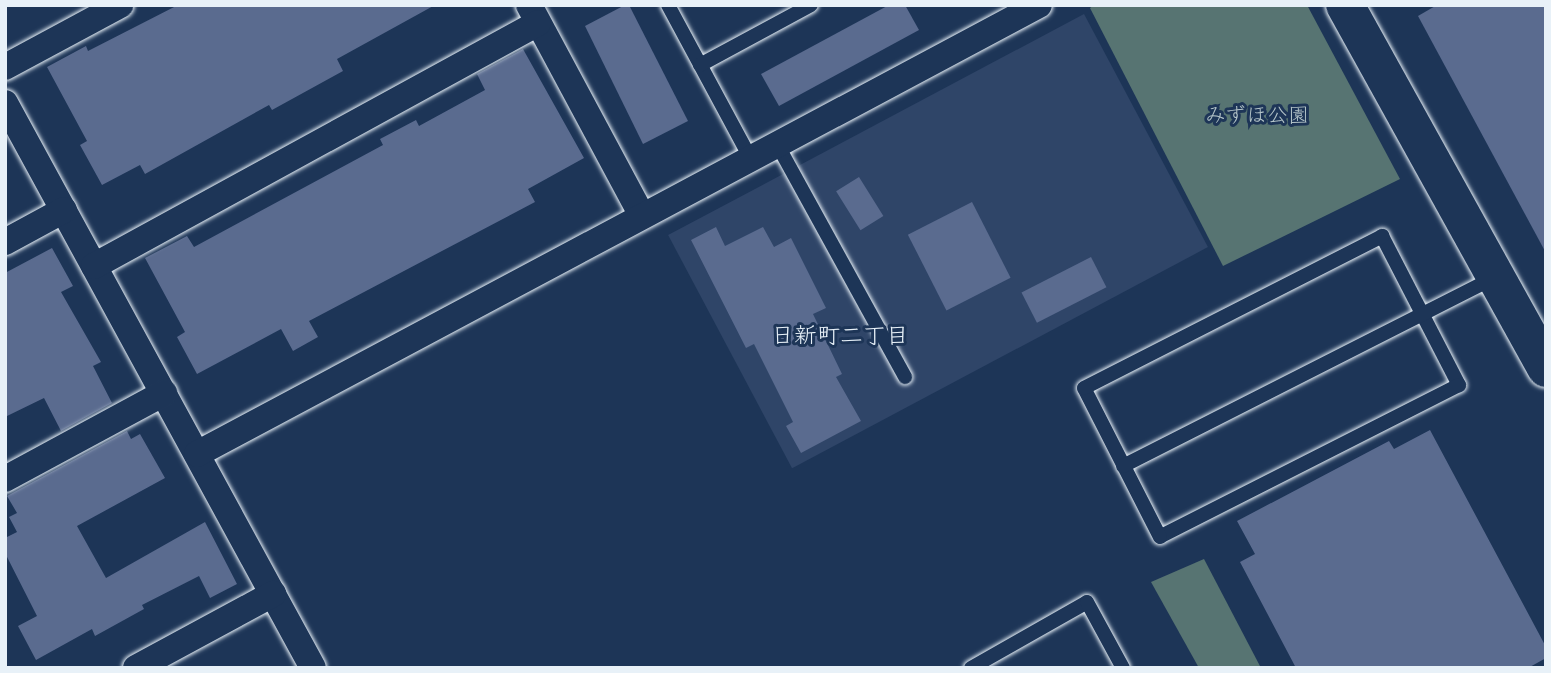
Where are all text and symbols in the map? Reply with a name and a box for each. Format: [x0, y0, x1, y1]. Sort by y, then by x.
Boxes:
park label: みずほ公園 [1205, 106, 1309, 132]
district label: 日新町二丁目 [771, 325, 909, 353]

